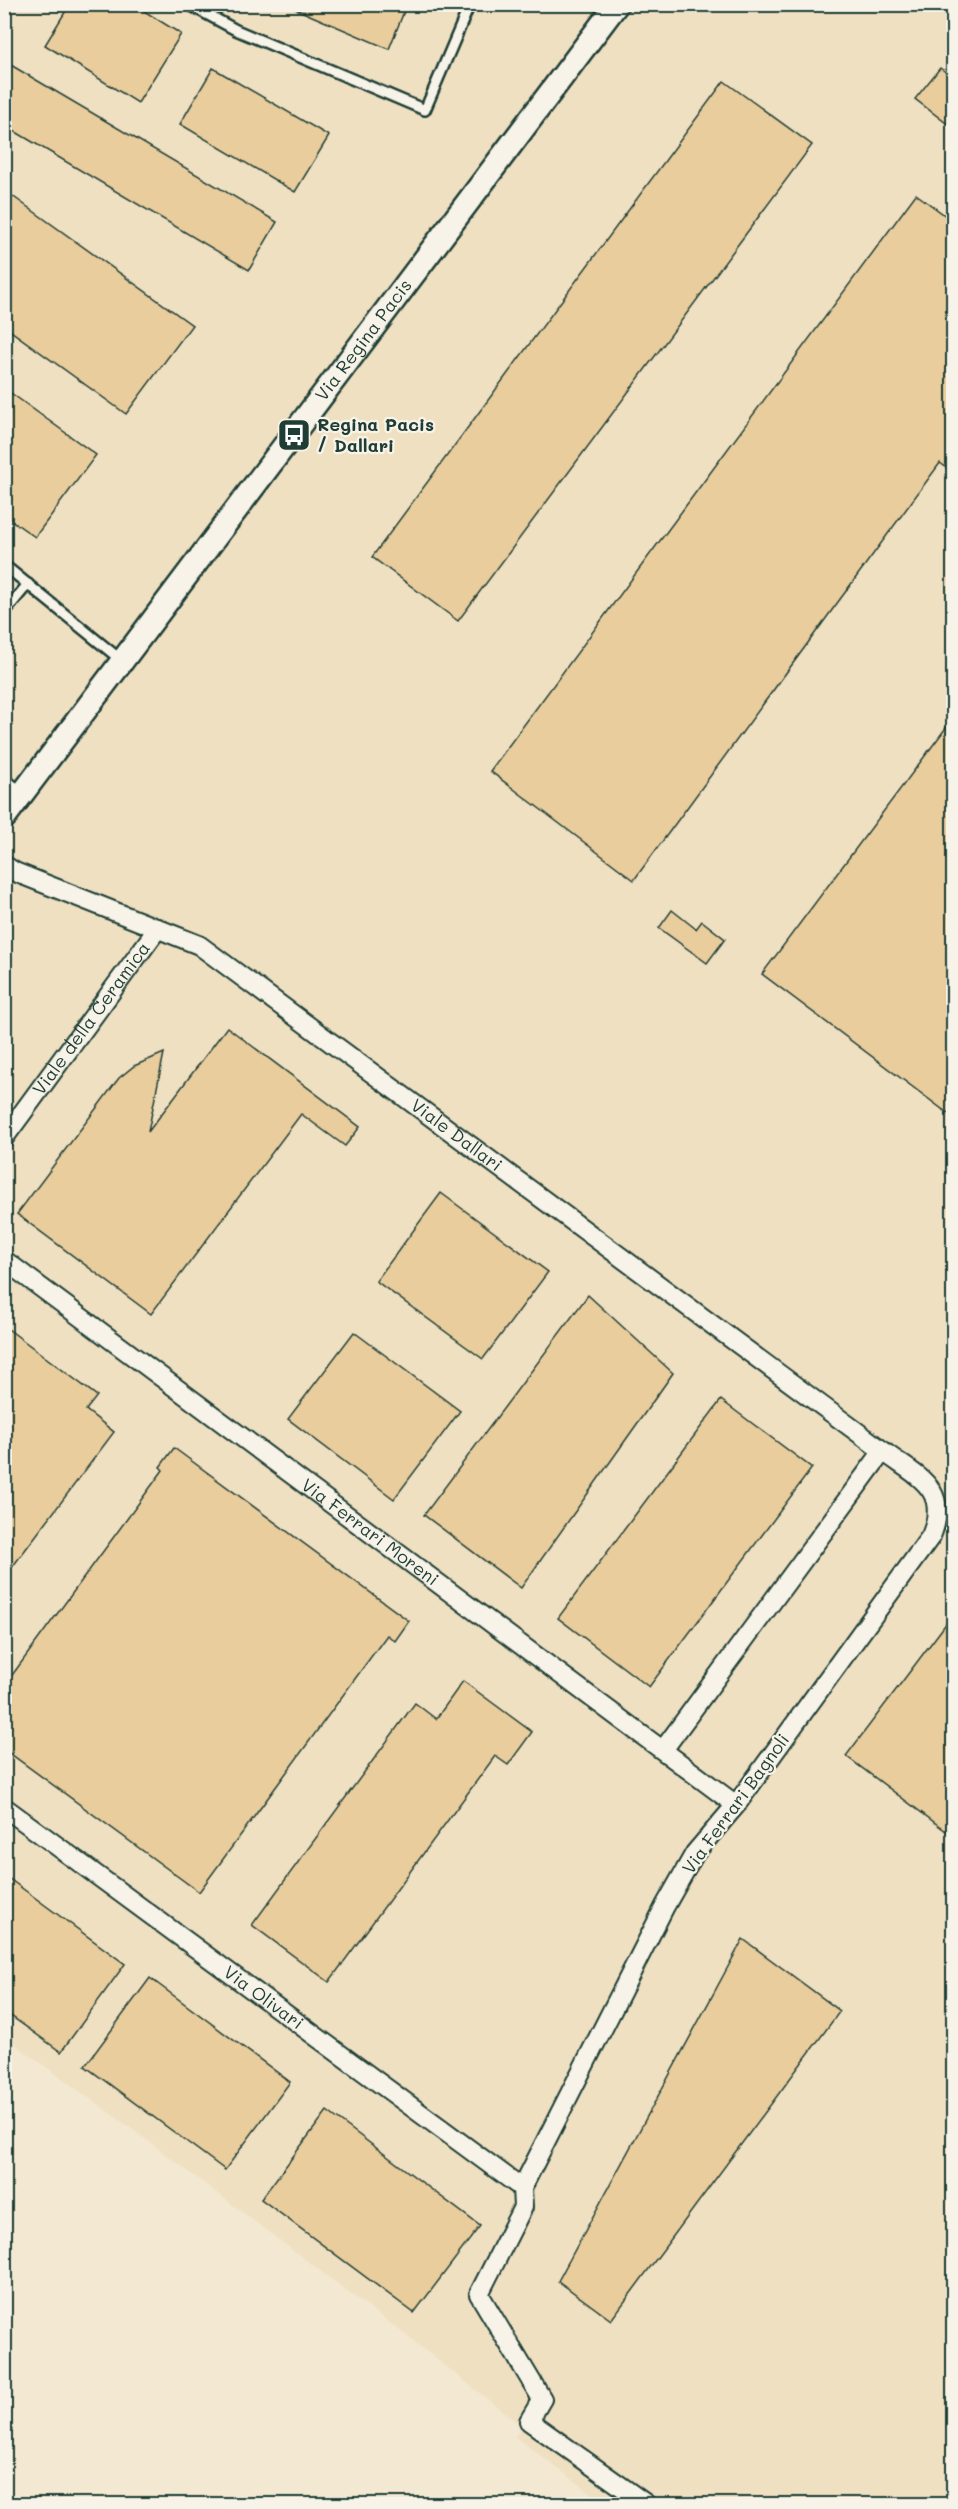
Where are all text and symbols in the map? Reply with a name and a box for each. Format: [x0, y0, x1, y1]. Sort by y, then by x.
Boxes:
street label: Via Regina Pacis [309, 274, 417, 406]
place label: Regina Pacis / Dallari [317, 412, 434, 457]
bus stop icon: Regina Pacis / Dallari [276, 417, 312, 453]
street label: Viale della Ceramica [27, 937, 155, 1099]
street label: Viale Dallari [406, 1093, 507, 1176]
street label: Via Ferrari Moreni [297, 1472, 444, 1591]
street label: Via Ferrari Bagnoli [676, 1728, 794, 1879]
street label: Via Olivari [219, 1960, 309, 2034]

